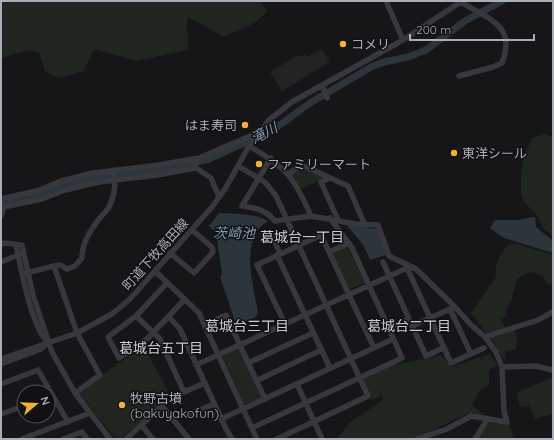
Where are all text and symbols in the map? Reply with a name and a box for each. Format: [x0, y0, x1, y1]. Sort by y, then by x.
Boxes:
scale bar [410, 16, 534, 42]
text: 200 m [416, 22, 451, 37]
place label: コメリ [351, 36, 390, 52]
marker: コメリ [338, 39, 348, 49]
place label: はま寿司 [185, 117, 237, 133]
water label: 滝川 [247, 118, 282, 148]
marker: はま寿司 [240, 120, 250, 130]
place label: 東洋シール [462, 145, 527, 161]
marker: 東洋シール [449, 148, 459, 158]
place label: ファミリーマート [267, 156, 371, 172]
marker: ファミリーマート [254, 159, 264, 169]
street label: 町道下牧高田線 [119, 215, 191, 293]
water label: 茨崎池 [213, 224, 257, 242]
district label: 葛城台一丁目 [260, 228, 344, 246]
district label: 葛城台三丁目 [205, 317, 289, 335]
district label: 葛城台二丁目 [367, 317, 451, 335]
district label: 葛城台五丁目 [119, 339, 203, 357]
north arrow [16, 384, 56, 424]
place label: 牧野古墳 (bakuyakofun) [130, 390, 219, 421]
text: N [38, 395, 53, 407]
marker: 牧野古墳 (bakuyakofun) [117, 400, 127, 410]

